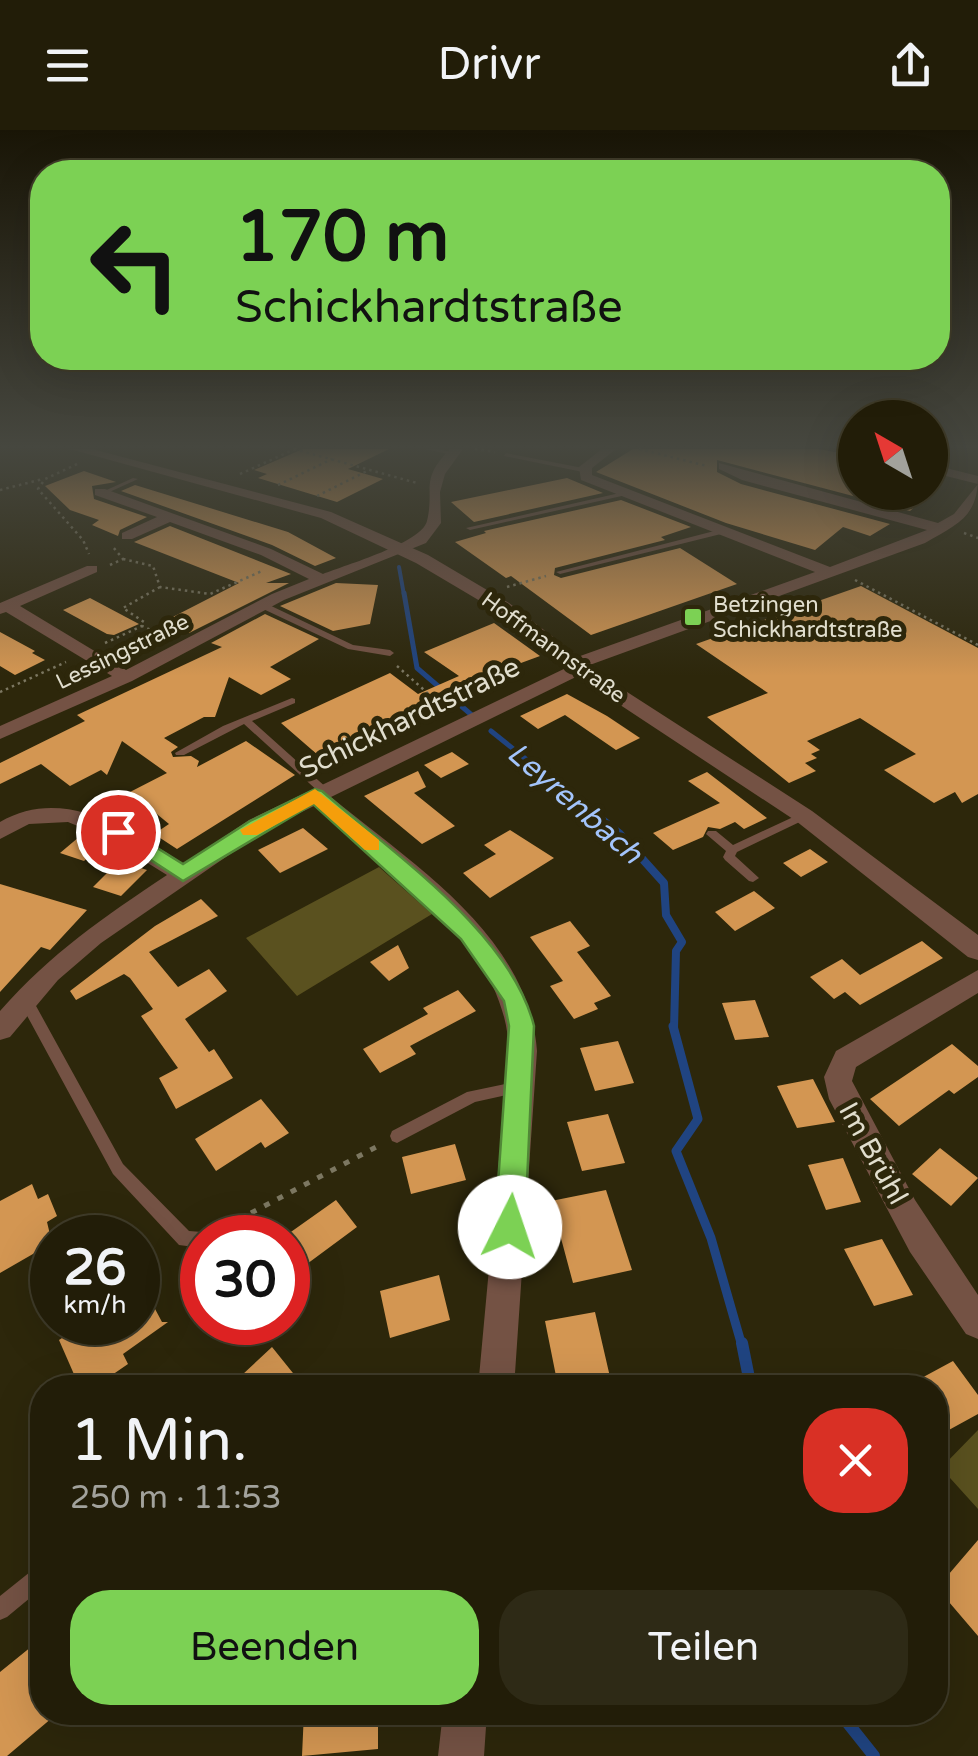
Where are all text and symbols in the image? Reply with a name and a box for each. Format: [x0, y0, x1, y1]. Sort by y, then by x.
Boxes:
icon: menu [40, 38, 95, 93]
text: Drivr [438, 38, 540, 92]
icon: share [883, 38, 938, 93]
text: 170 m [235, 196, 449, 280]
icon: left [70, 200, 200, 330]
text: Schickhardtstraße [235, 281, 623, 335]
north arrow [838, 400, 948, 510]
map controls [838, 400, 948, 510]
street label: Hoffmannstraße [476, 587, 630, 709]
place label: Betzingen Schickhardtstraße [713, 592, 903, 643]
marker: Betzingen Schickhardtstraße [682, 606, 704, 628]
street label: Lessingstraße [52, 609, 193, 695]
street label: Schickhardtstraße [294, 650, 525, 786]
water label: Leyrenbach [500, 735, 650, 872]
pin [76, 790, 161, 875]
icon: arrive [91, 805, 146, 860]
street label: Im Brühl [831, 1096, 915, 1211]
position arrow [458, 1175, 562, 1279]
speed limit sign: 30 [180, 1215, 310, 1345]
text: 26 [64, 1238, 126, 1298]
text: km/h [64, 1290, 126, 1320]
text: 1 Min. [70, 1405, 248, 1477]
button: close [803, 1408, 908, 1513]
text: 250 m · 11:53 [70, 1479, 282, 1517]
button: Beenden [70, 1590, 479, 1705]
button: Teilen [499, 1590, 908, 1705]

